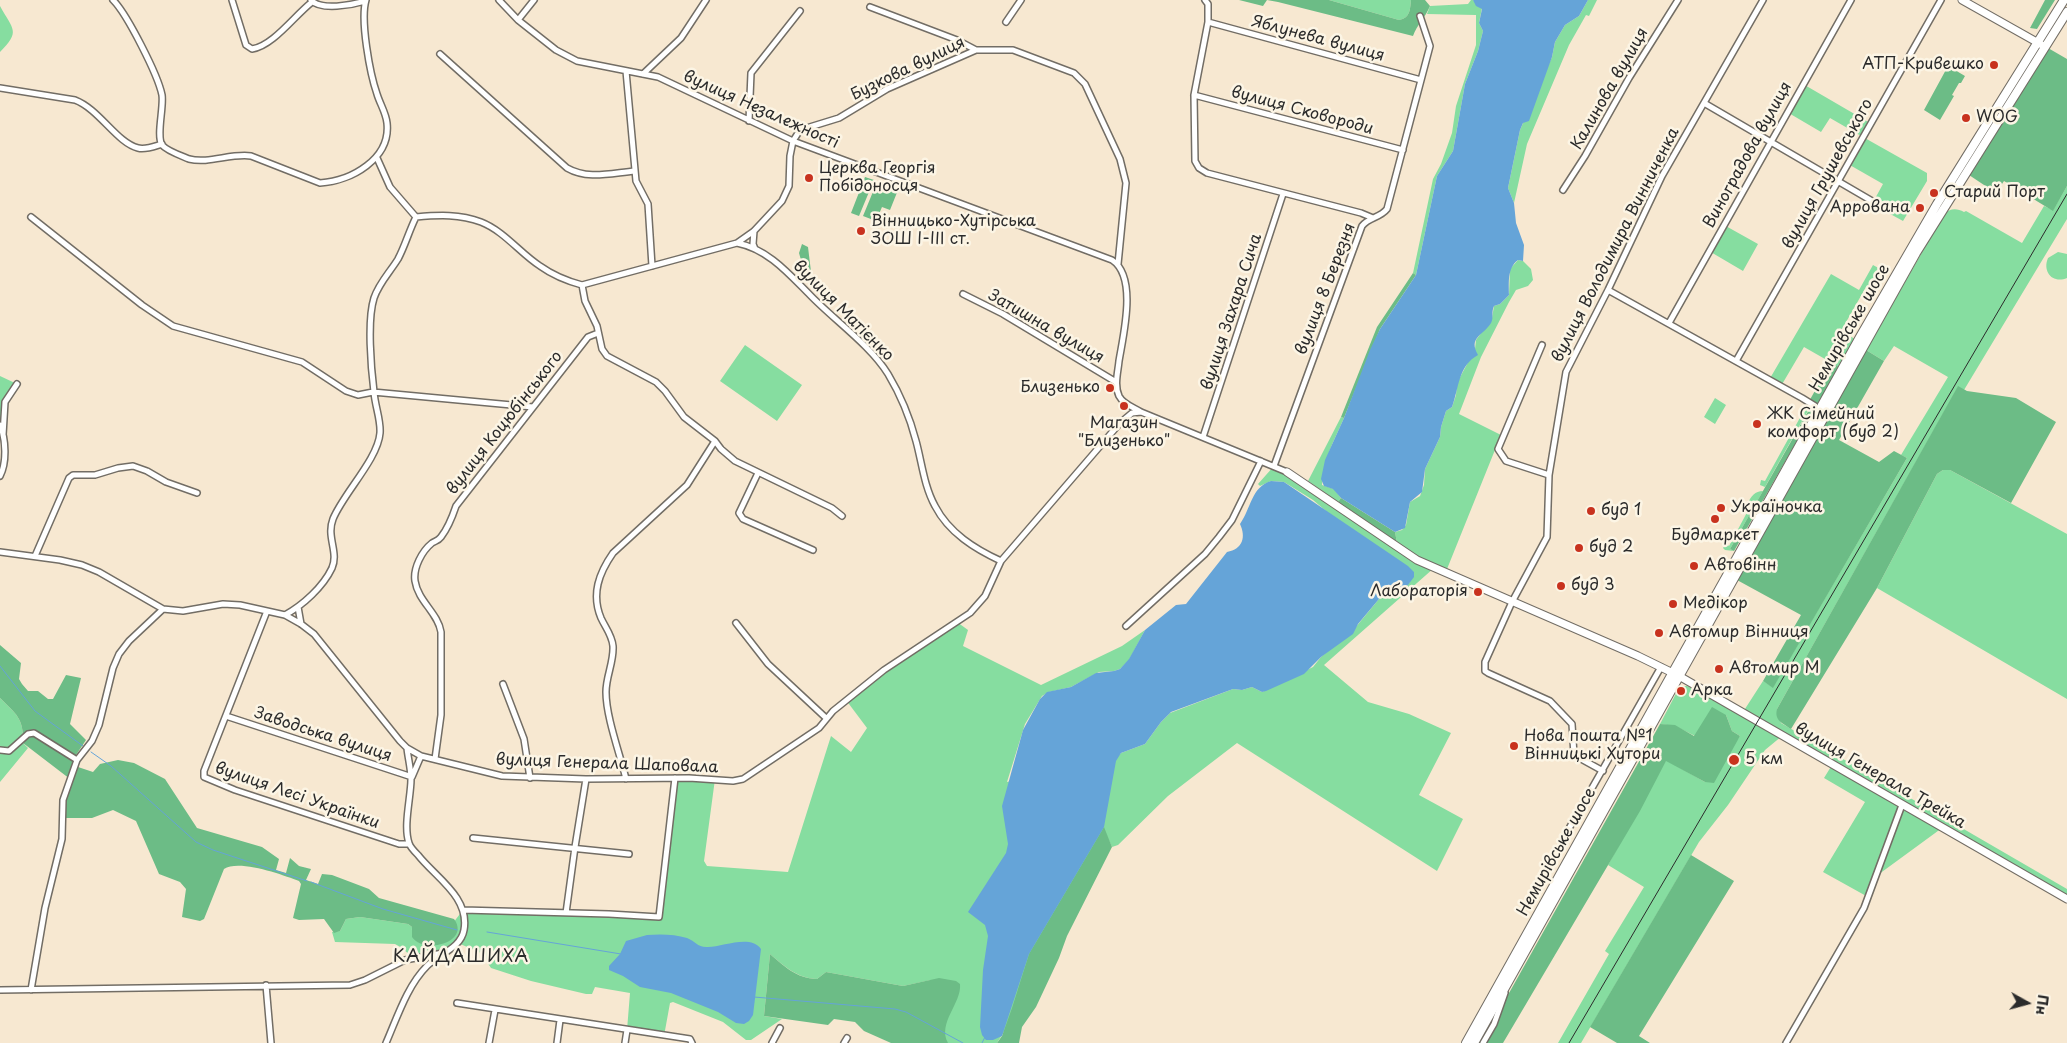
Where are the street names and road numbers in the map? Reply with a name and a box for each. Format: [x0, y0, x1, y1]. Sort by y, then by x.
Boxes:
street label: Яблунева вулиця [1250, 12, 1386, 66]
street label: Калинова вулиця [1567, 25, 1653, 153]
street label: Бузкова вулиця [848, 33, 968, 105]
street label: вулиця Незалежності [680, 67, 842, 153]
street label: Виноградова вулиця [1700, 79, 1796, 231]
street label: вулиця Сковороди [1229, 83, 1375, 139]
street label: вулиця Грушевського [1779, 96, 1877, 252]
street label: вулиця Володимира Винниченка [1548, 124, 1684, 366]
street label: вулиця 8 Березня [1292, 220, 1360, 358]
street label: вулиця Захара Сича [1198, 231, 1266, 393]
street label: вулиця Матієнко [789, 257, 897, 365]
street label: Немирівське шосе [1806, 261, 1894, 395]
street label: Затишна вулиця [985, 286, 1107, 368]
street label: вулиця Коцюбінського [443, 347, 567, 499]
street label: Заводська вулиця [252, 704, 394, 766]
street label: вулиця Генерала Трейка [1791, 719, 1969, 833]
street label: вулиця Генерала Шаповала [495, 751, 719, 777]
street label: вулиця Лесі Українки [212, 759, 382, 833]
street label: Немирівське шосе [1514, 785, 1600, 919]

